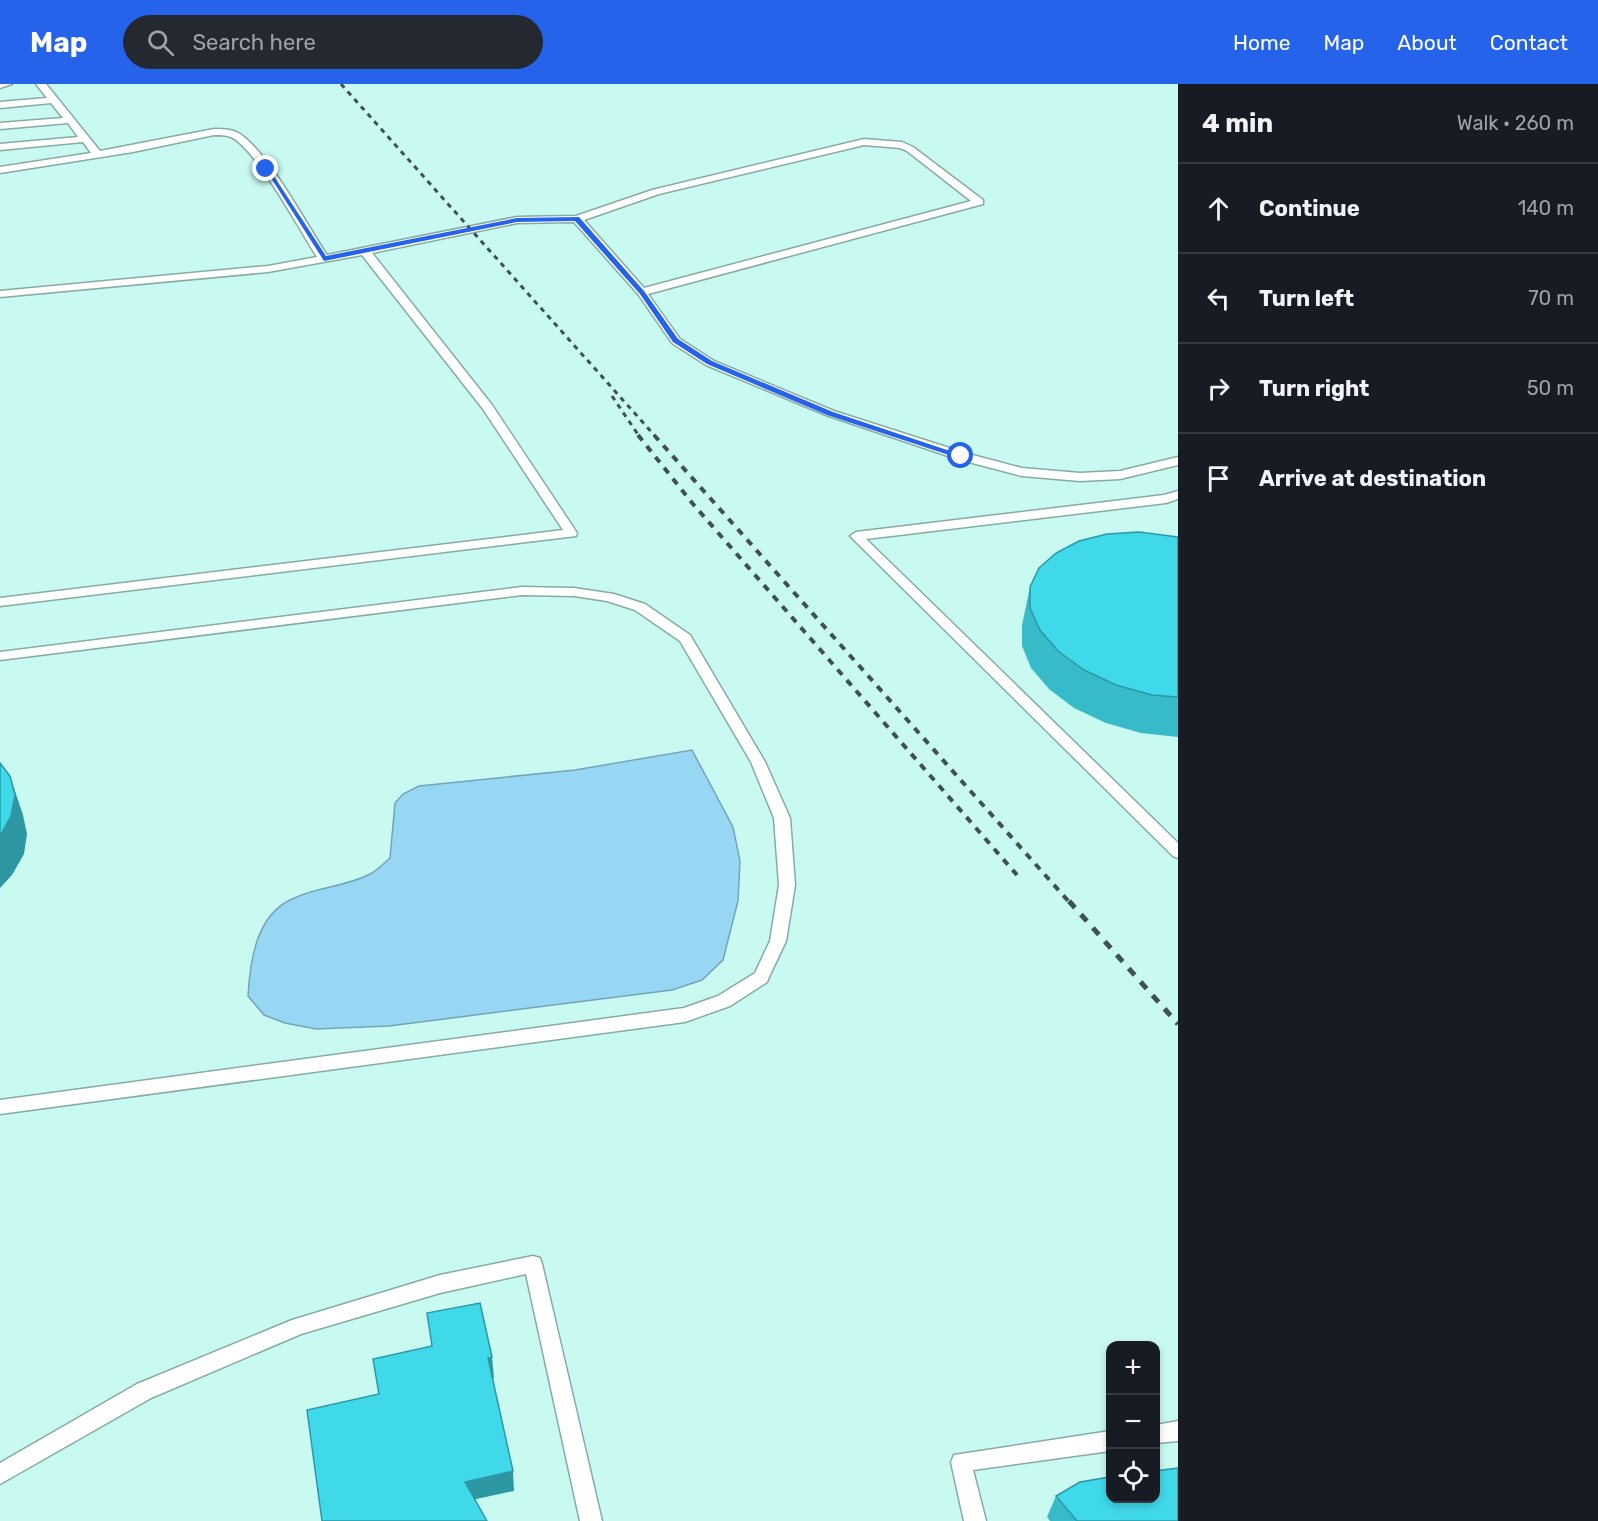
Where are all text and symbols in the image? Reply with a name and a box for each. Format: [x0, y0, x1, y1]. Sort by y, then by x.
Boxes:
search box [123, 15, 543, 69]
text: Map [30, 26, 87, 59]
icon: search [144, 26, 177, 59]
text: Search here [192, 29, 316, 56]
text: Home [1233, 30, 1290, 55]
text: Map [1323, 30, 1364, 55]
text: About [1397, 30, 1457, 55]
text: Contact [1490, 30, 1568, 55]
text: 4 min [1202, 108, 1273, 139]
text: Walk · 260 m [1457, 111, 1574, 135]
route end [252, 155, 278, 181]
icon: ahead [1202, 192, 1235, 225]
text: Continue [1259, 195, 1360, 222]
text: 140 m [1518, 196, 1574, 220]
icon: left [1202, 282, 1235, 315]
text: Turn left [1259, 285, 1354, 312]
text: 70 m [1528, 286, 1574, 310]
icon: right [1202, 372, 1235, 405]
text: Turn right [1259, 375, 1369, 402]
text: 50 m [1527, 376, 1574, 400]
route start [947, 442, 973, 468]
icon: arrive [1202, 462, 1235, 495]
text: Arrive at destination [1259, 465, 1486, 492]
map controls [1106, 1341, 1160, 1503]
button: + [1106, 1341, 1160, 1395]
button: − [1106, 1395, 1160, 1449]
button: locate [1106, 1449, 1160, 1503]

